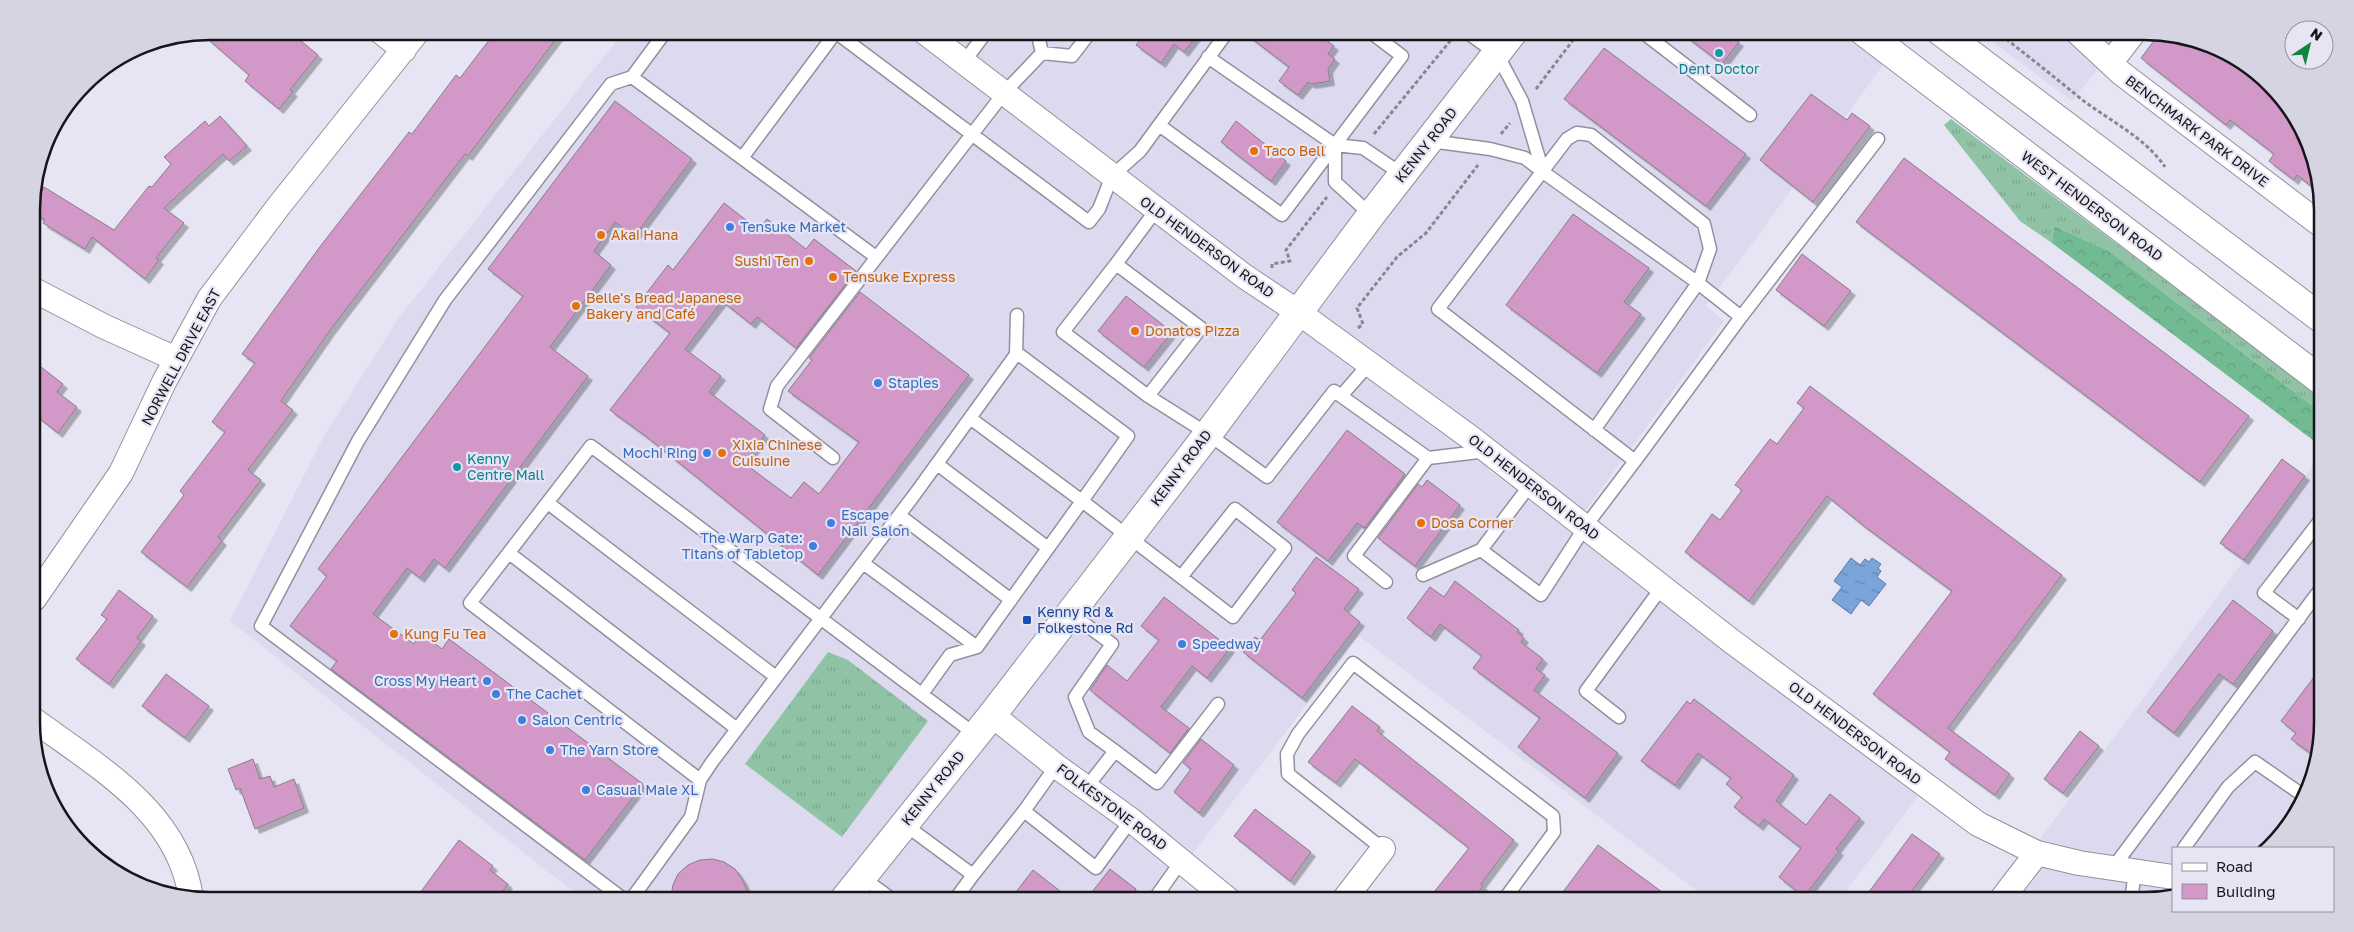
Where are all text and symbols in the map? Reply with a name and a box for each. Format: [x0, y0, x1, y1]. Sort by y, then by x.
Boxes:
north arrow [2284, 20, 2334, 70]
text: N [2308, 24, 2326, 44]
marker: Dent Doctor [1713, 47, 1725, 59]
place label: Dent Doctor [1679, 60, 1760, 77]
street label: BENCHMARK PARK DRIVE [2122, 71, 2272, 190]
street label: KENNY ROAD [1391, 104, 1460, 186]
place label: Taco Bell [1264, 142, 1325, 159]
marker: Taco Bell [1248, 145, 1260, 157]
street label: WEST HENDERSON ROAD [2018, 147, 2166, 264]
street label: OLD HENDERSON ROAD [1137, 192, 1278, 301]
place label: Tensuke Market [740, 218, 846, 235]
marker: Tensuke Market [724, 221, 736, 233]
place label: Akai Hana [611, 226, 678, 243]
marker: Akai Hana [595, 229, 607, 241]
place label: Sushi Ten [734, 252, 799, 269]
marker: Sushi Ten [803, 255, 815, 267]
place label: Tensuke Express [843, 268, 955, 285]
marker: Tensuke Express [827, 271, 839, 283]
street label: NORWELL DRIVE EAST [137, 285, 224, 428]
place label: Belle's Bread Japanese Bakery and Café [586, 289, 742, 322]
marker: Belle's Bread Japanese Bakery and Café [570, 300, 582, 312]
place label: Donatos Pizza [1145, 322, 1240, 339]
marker: Donatos Pizza [1129, 325, 1141, 337]
place label: Staples [888, 374, 939, 391]
marker: Staples [872, 377, 884, 389]
street label: KENNY ROAD [1147, 426, 1215, 509]
street label: OLD HENDERSON ROAD [1465, 430, 1603, 543]
place label: Xixia Chinese Cuisuine [732, 436, 822, 469]
place label: Mochi Ring [623, 444, 697, 461]
marker: Mochi Ring [701, 447, 713, 459]
marker: Xixia Chinese Cuisuine [716, 447, 728, 459]
place label: Kenny Centre Mall [467, 450, 545, 483]
marker: Kenny Centre Mall [451, 461, 463, 473]
place label: Escape Nail Salon [841, 506, 910, 539]
place label: Dosa Corner [1431, 514, 1514, 531]
marker: Escape Nail Salon [825, 517, 837, 529]
marker: Dosa Corner [1415, 517, 1427, 529]
place label: The Warp Gate: Titans of Tabletop [682, 529, 803, 562]
marker: The Warp Gate: Titans of Tabletop [807, 540, 819, 552]
place label: Kenny Rd & Folkestone Rd [1037, 603, 1133, 636]
marker: Kenny Rd & Folkestone Rd [1021, 614, 1033, 626]
place label: Kung Fu Tea [404, 625, 486, 642]
marker: Kung Fu Tea [388, 628, 400, 640]
place label: Speedway [1192, 635, 1261, 652]
marker: Speedway [1176, 638, 1188, 650]
place label: Cross My Heart [374, 672, 477, 689]
marker: Cross My Heart [481, 675, 493, 687]
street label: OLD HENDERSON ROAD [1786, 677, 1925, 788]
place label: The Cachet [506, 685, 582, 702]
marker: The Cachet [490, 688, 502, 700]
place label: Salon Centric [532, 711, 623, 728]
marker: Salon Centric [516, 714, 528, 726]
place label: The Yarn Store [560, 741, 658, 758]
marker: The Yarn Store [544, 744, 556, 756]
street label: KENNY ROAD [897, 747, 968, 828]
street label: FOLKESTONE ROAD [1054, 760, 1171, 854]
place label: Casual Male XL [596, 781, 698, 798]
marker: Casual Male XL [580, 784, 592, 796]
legend [2172, 847, 2334, 912]
text: Road [2216, 857, 2253, 875]
text: Building [2216, 882, 2276, 900]

